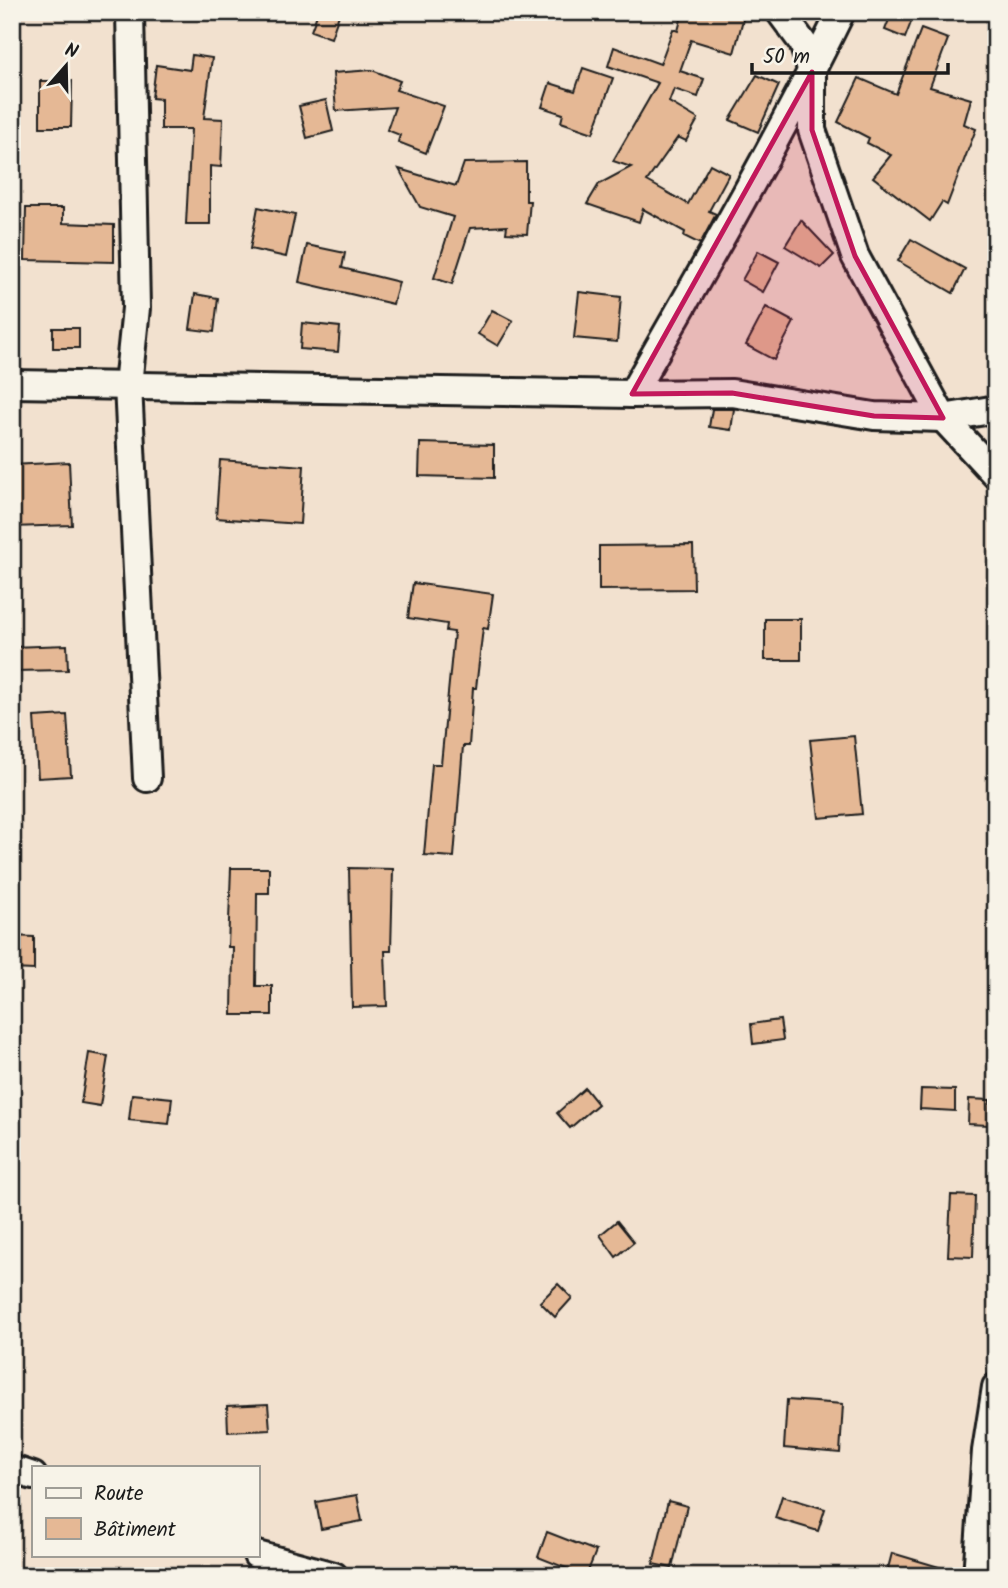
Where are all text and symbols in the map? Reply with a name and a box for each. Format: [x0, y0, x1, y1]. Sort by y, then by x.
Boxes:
north arrow [32, 32, 102, 102]
scale bar [752, 32, 948, 76]
text: N [60, 36, 82, 68]
text: 50 m [763, 41, 810, 74]
legend [32, 1466, 259, 1556]
text: Route [94, 1478, 144, 1511]
text: Bâtiment [94, 1514, 177, 1547]

